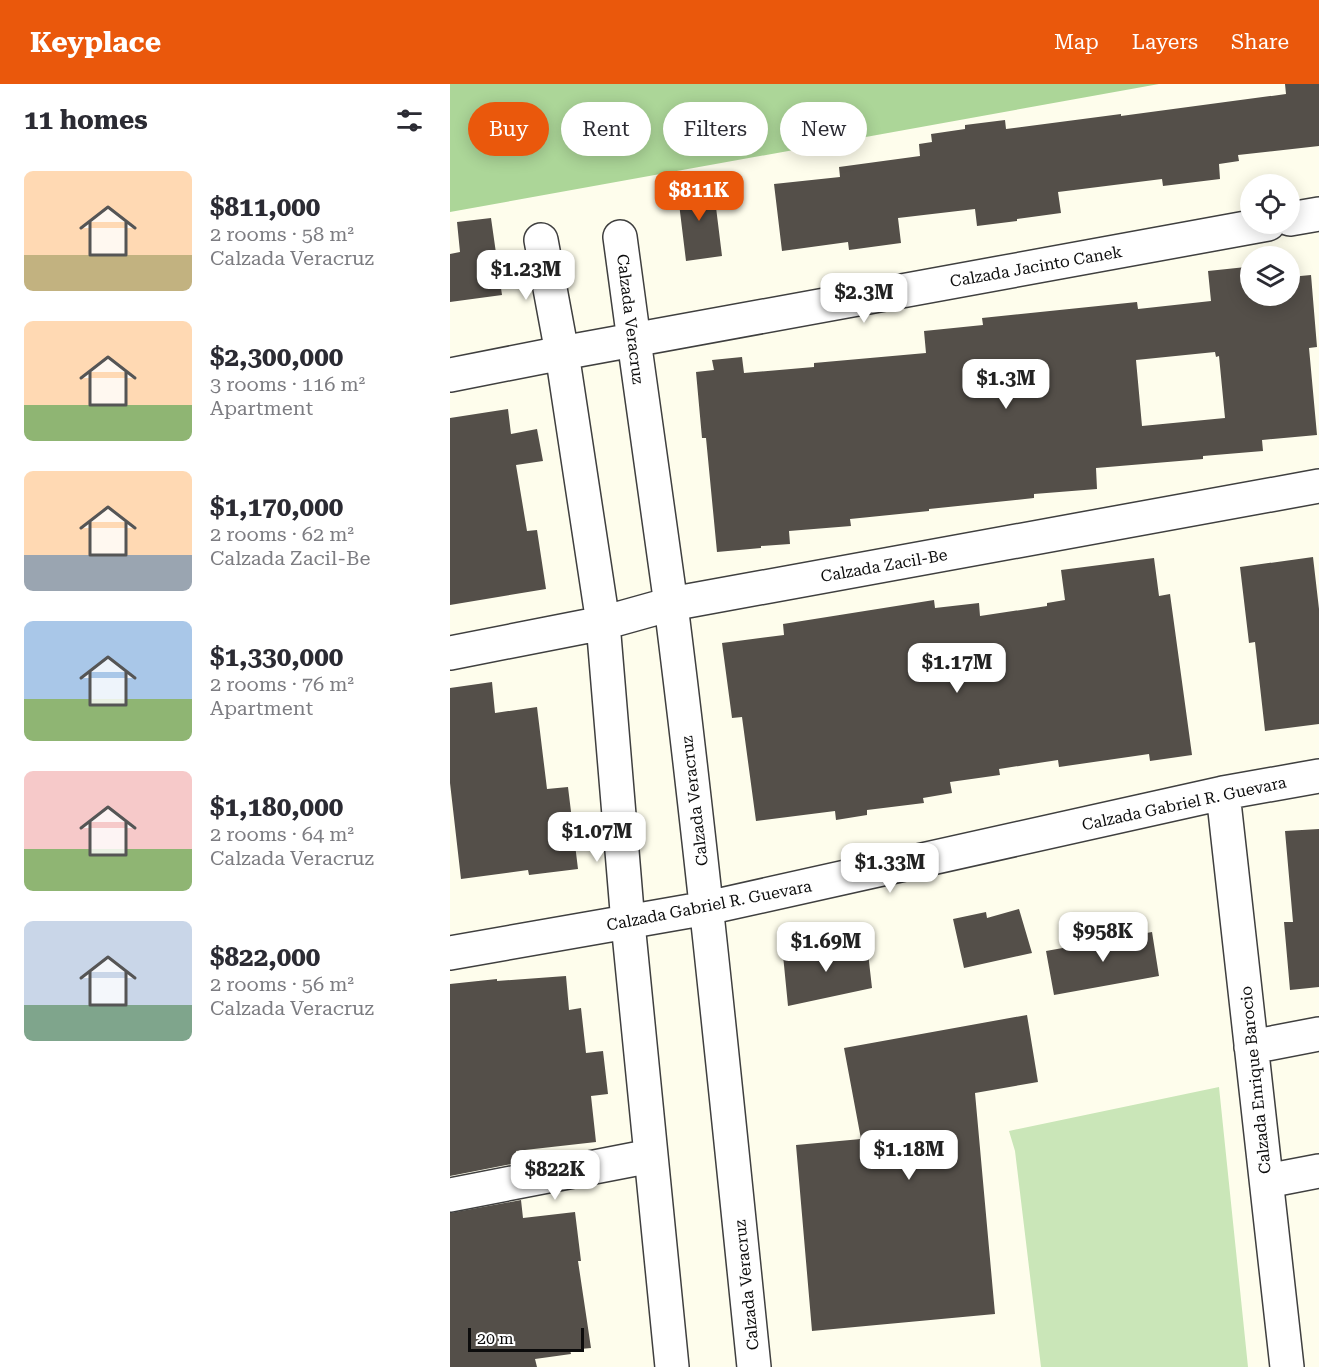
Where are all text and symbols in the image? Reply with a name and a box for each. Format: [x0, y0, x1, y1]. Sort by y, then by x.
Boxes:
text: Keyplace [30, 26, 161, 59]
text: Map [1054, 30, 1099, 54]
text: Layers [1132, 30, 1198, 54]
text: Share [1231, 30, 1289, 54]
chip: Buy [468, 102, 549, 156]
chip: Rent [561, 102, 651, 156]
chip: Filters [663, 102, 768, 156]
chip: New [780, 102, 867, 156]
icon: filters [393, 104, 426, 137]
text: 11 homes [24, 105, 148, 135]
pin: $811K [657, 171, 741, 222]
map controls [1240, 174, 1300, 306]
button: locate [1240, 174, 1300, 234]
text: $811K [669, 178, 729, 202]
text: $811,000 [210, 192, 320, 222]
icon: home [72, 195, 144, 267]
text: 2 rooms · 58 m² [210, 222, 354, 246]
street label: Calzada Jacinto Canek [948, 242, 1124, 291]
text: Calzada Veracruz [210, 246, 374, 270]
button: layers [1240, 246, 1300, 306]
pin: $1.23M [477, 250, 575, 301]
street label: Calzada Veracruz [613, 253, 648, 386]
text: $1.23M [491, 257, 561, 281]
pin: $2.3M [822, 273, 906, 324]
text: $2.3M [834, 280, 894, 304]
text: $2,300,000 [210, 342, 343, 372]
icon: home [72, 345, 144, 417]
pin: $1.3M [964, 359, 1048, 410]
text: $1.3M [976, 366, 1036, 390]
text: 3 rooms · 116 m² [210, 372, 365, 396]
text: Apartment [210, 396, 313, 420]
text: $1,170,000 [210, 492, 343, 522]
icon: home [72, 495, 144, 567]
text: 2 rooms · 62 m² [210, 522, 354, 546]
street label: Calzada Zacil-Be [819, 545, 949, 586]
text: Calzada Zacil-Be [210, 546, 370, 570]
text: $1,330,000 [210, 642, 343, 672]
pin: $1.17M [908, 643, 1006, 694]
icon: home [72, 645, 144, 717]
text: $1.17M [922, 650, 992, 674]
text: 2 rooms · 76 m² [210, 672, 354, 696]
text: Apartment [210, 696, 313, 720]
street label: Calzada Veracruz [677, 734, 712, 867]
street label: Calzada Gabriel R. Guevara [1080, 772, 1288, 834]
text: $1,180,000 [210, 792, 343, 822]
icon: home [72, 795, 144, 867]
pin: $1.07M [548, 812, 646, 863]
text: $1.07M [562, 819, 632, 843]
text: 2 rooms · 64 m² [210, 822, 354, 846]
pin: $1.33M [841, 843, 939, 894]
text: Calzada Veracruz [210, 846, 374, 870]
text: $1.33M [855, 850, 925, 874]
street label: Calzada Gabriel R. Guevara [605, 876, 814, 935]
pin: $958K [1061, 912, 1145, 963]
text: $958K [1073, 919, 1133, 943]
pin: $1.69M [777, 922, 875, 973]
text: $1.69M [791, 929, 861, 953]
text: $822,000 [210, 942, 320, 972]
icon: home [72, 945, 144, 1017]
text: 2 rooms · 56 m² [210, 972, 354, 996]
street label: Calzada Enrique Barocio [1236, 985, 1275, 1175]
text: Calzada Veracruz [210, 996, 374, 1020]
pin: $1.18M [860, 1130, 958, 1181]
text: $1.18M [874, 1137, 944, 1161]
pin: $822K [513, 1150, 597, 1201]
text: $822K [525, 1157, 585, 1181]
street label: Calzada Veracruz [730, 1218, 763, 1351]
scale bar [468, 1325, 584, 1352]
text: 20 m [477, 1329, 514, 1348]

